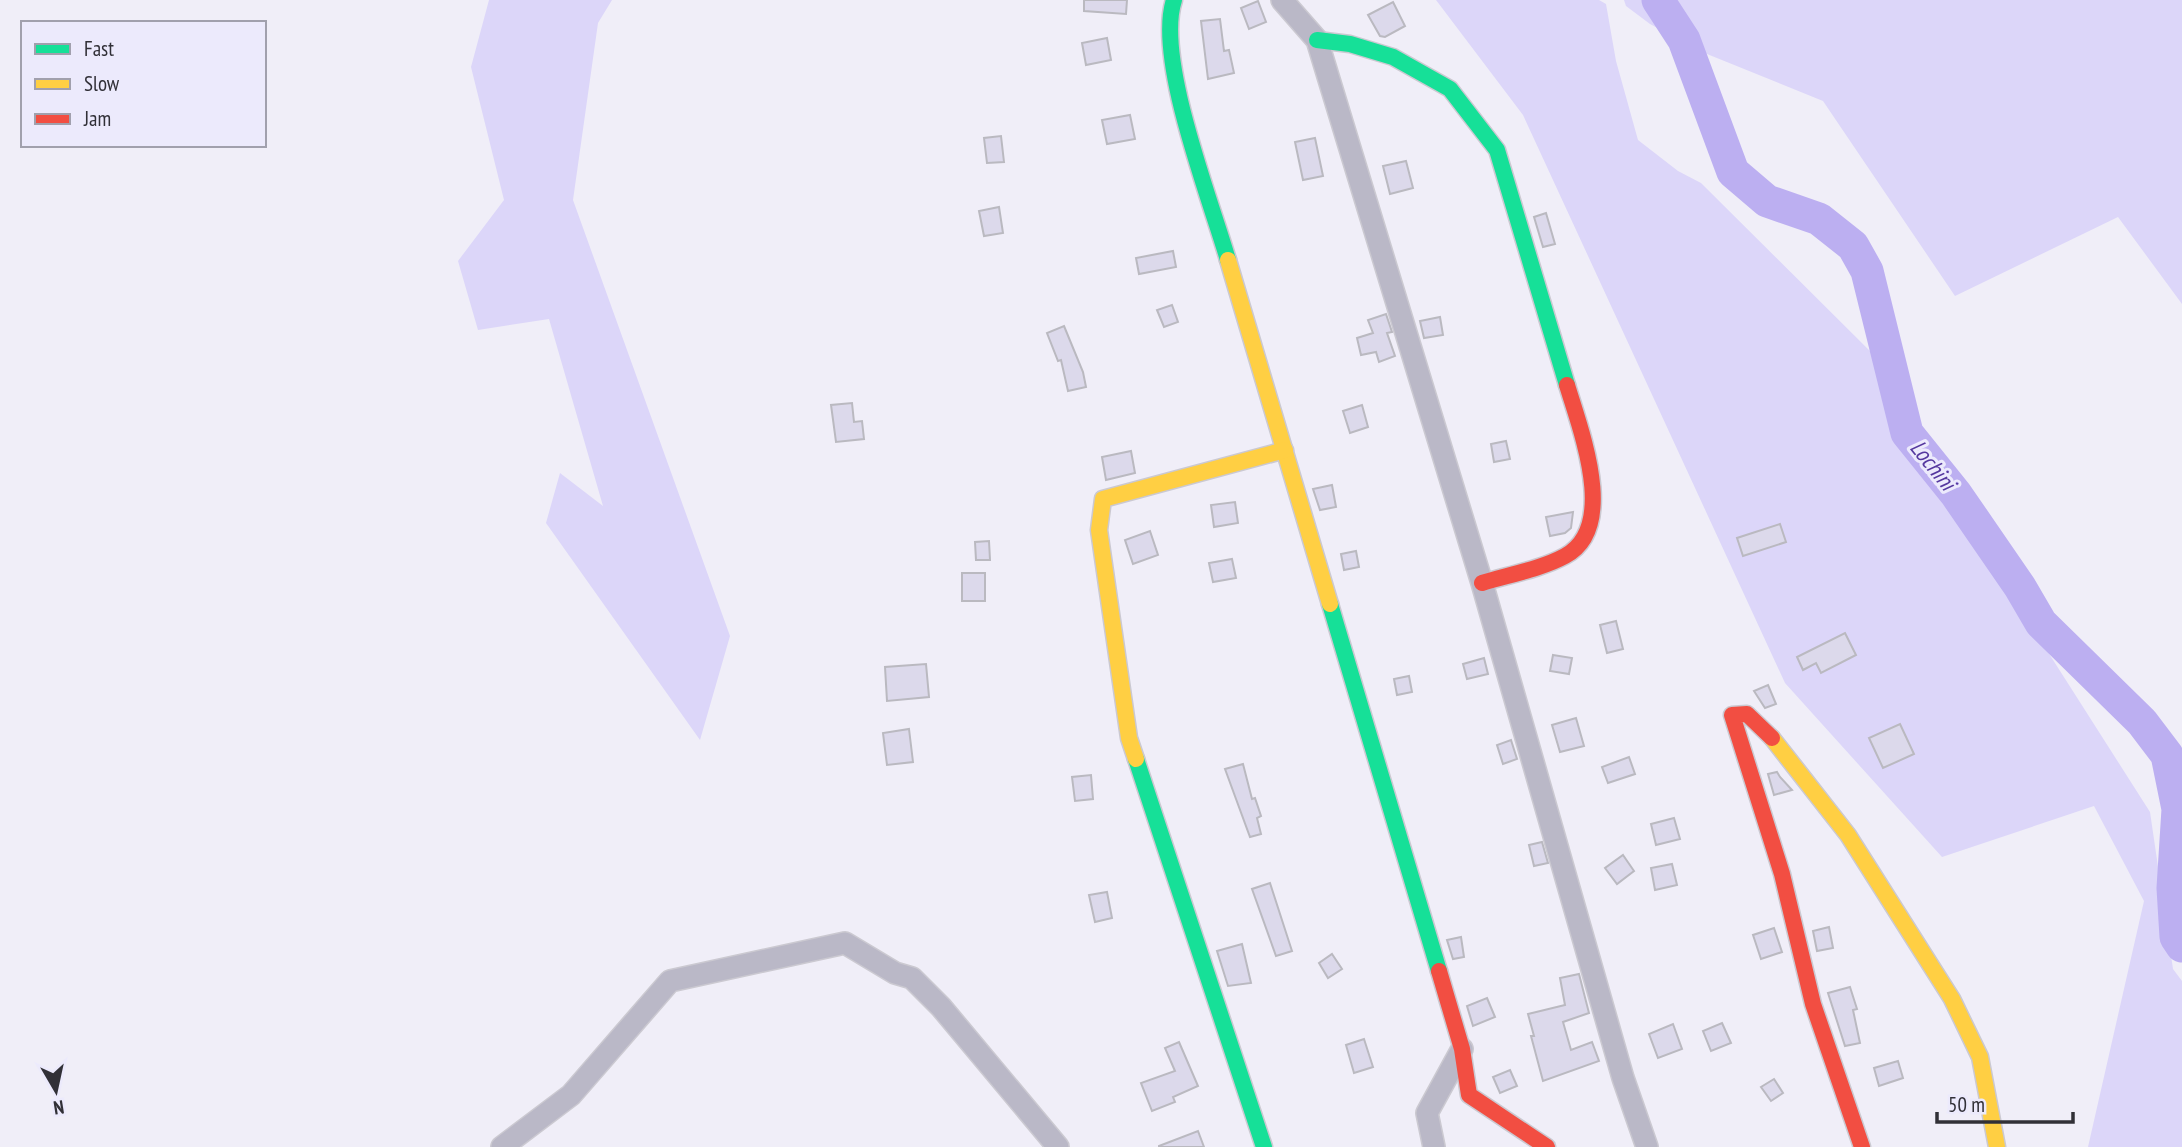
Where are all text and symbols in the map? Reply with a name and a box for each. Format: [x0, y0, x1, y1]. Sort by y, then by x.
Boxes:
legend [21, 21, 266, 147]
text: Fast [84, 35, 114, 62]
text: Slow [84, 70, 120, 97]
text: Jam [83, 105, 111, 132]
water label: Lochini [1904, 433, 1964, 498]
north arrow [21, 1056, 91, 1126]
scale bar [1937, 1080, 2074, 1124]
text: 50 m [1948, 1091, 1985, 1118]
text: N [52, 1095, 66, 1120]

